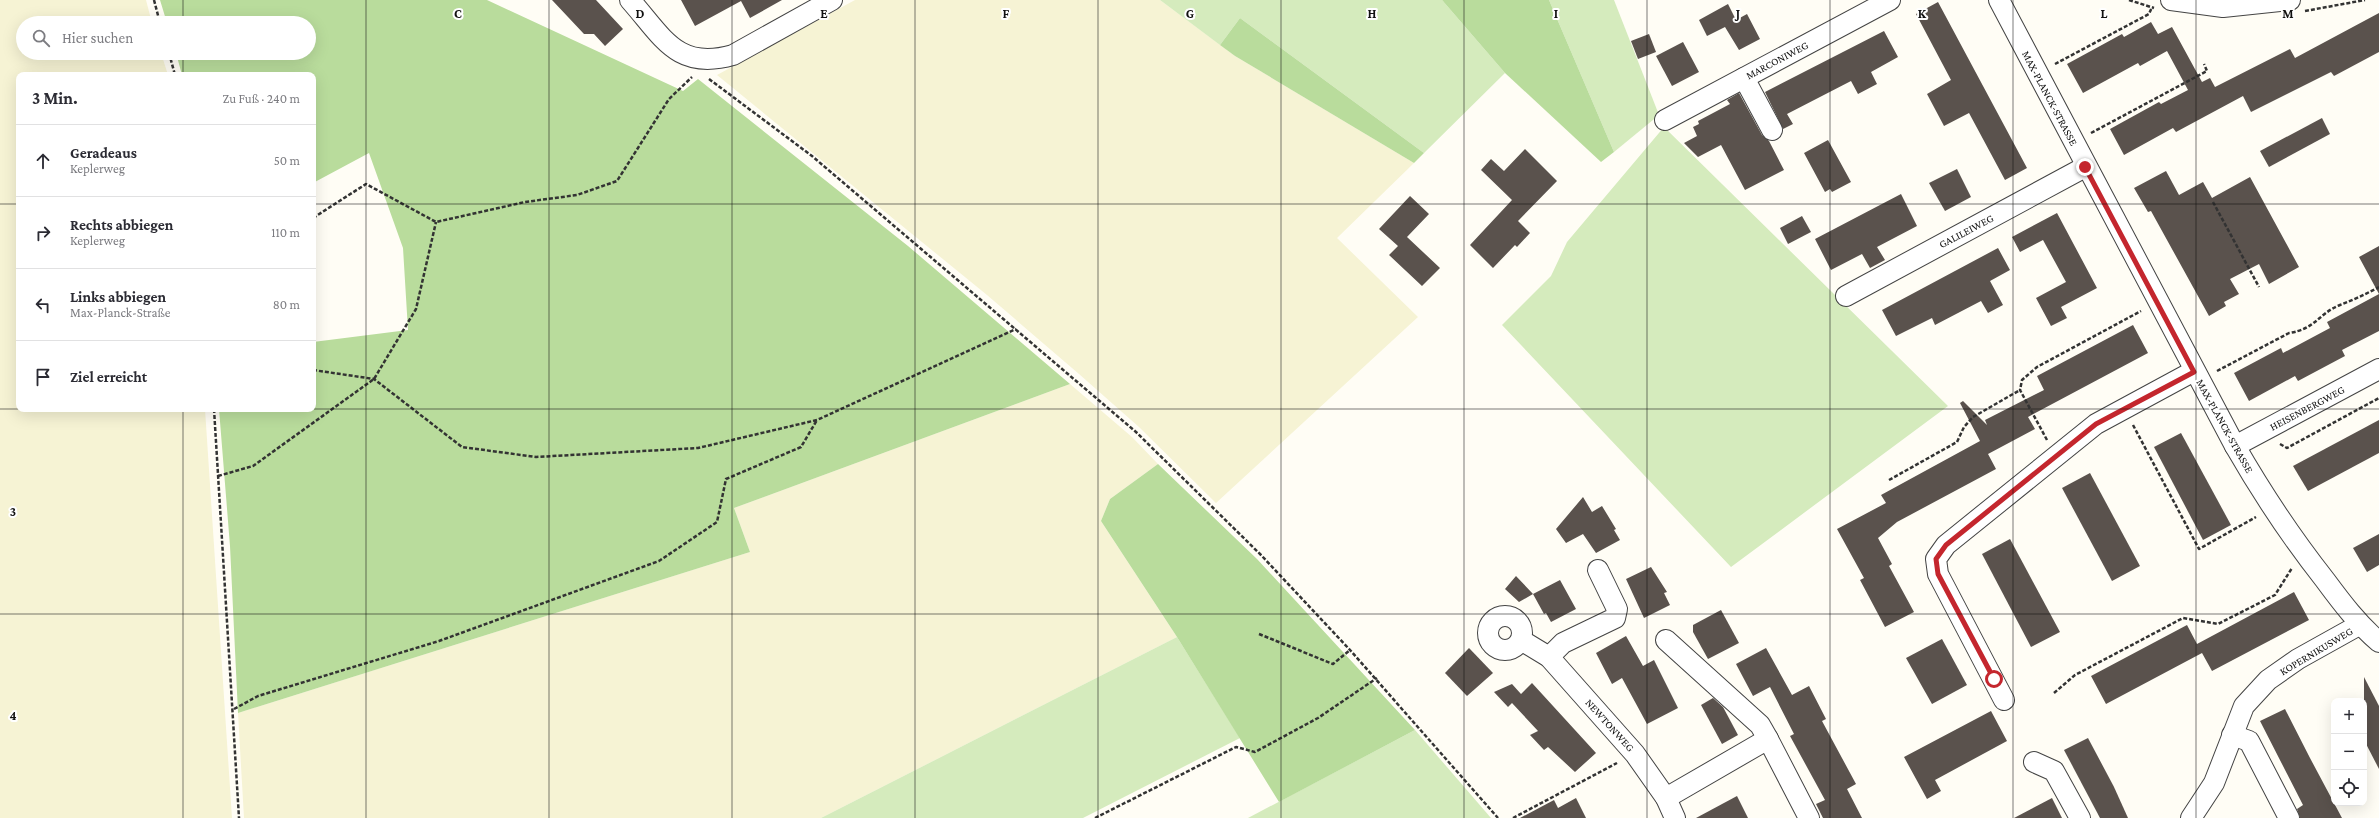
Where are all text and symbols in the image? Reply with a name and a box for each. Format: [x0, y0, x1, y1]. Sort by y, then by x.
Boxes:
text: C [454, 6, 462, 21]
text: D [636, 6, 645, 21]
text: E [820, 6, 828, 21]
text: F [1003, 6, 1010, 21]
text: G [1186, 6, 1194, 21]
text: H [1368, 6, 1377, 21]
text: I [1554, 6, 1558, 21]
text: J [1734, 6, 1740, 21]
text: K [1918, 6, 1927, 21]
text: L [2101, 6, 2108, 21]
text: M [2282, 6, 2294, 21]
search box [16, 16, 316, 60]
icon: search [30, 27, 52, 49]
text: Hier suchen [62, 30, 133, 46]
street label: MARCONIWEG [1744, 39, 1810, 81]
street label: MAX-PLANCK-STRASSE [2020, 49, 2080, 147]
text: 3 Min. [32, 89, 78, 108]
text: Zu Fuß · 240 m [223, 91, 300, 106]
text: Geradeaus [70, 145, 137, 161]
icon: ahead [32, 150, 54, 172]
text: 50 m [274, 153, 300, 168]
route end [2076, 158, 2094, 176]
text: Keplerweg [70, 161, 125, 176]
street label: GALILEIWEG [1937, 212, 1995, 250]
text: Rechts abbiegen [70, 217, 173, 233]
icon: right [32, 222, 54, 244]
text: 110 m [271, 225, 300, 240]
text: Keplerweg [70, 233, 125, 248]
text: Links abbiegen [70, 289, 166, 305]
icon: left [32, 294, 54, 316]
text: 80 m [273, 297, 300, 312]
text: Max-Planck-Straße [70, 305, 170, 320]
icon: arrive [32, 366, 54, 388]
text: Ziel erreicht [70, 369, 147, 385]
street label: MAX-PLANCK-STRASSE [2194, 377, 2256, 475]
street label: HEISENBERGWEG [2268, 383, 2346, 433]
text: 3 [10, 504, 16, 519]
street label: KOPERNIKUSWEG [2277, 624, 2355, 678]
route start [1985, 670, 2003, 688]
street label: NEWTONWEG [1583, 696, 1637, 754]
map controls [2331, 698, 2367, 806]
button: + [2331, 698, 2367, 734]
text: 4 [9, 708, 17, 723]
button: − [2331, 734, 2367, 770]
button: locate [2331, 770, 2367, 806]

